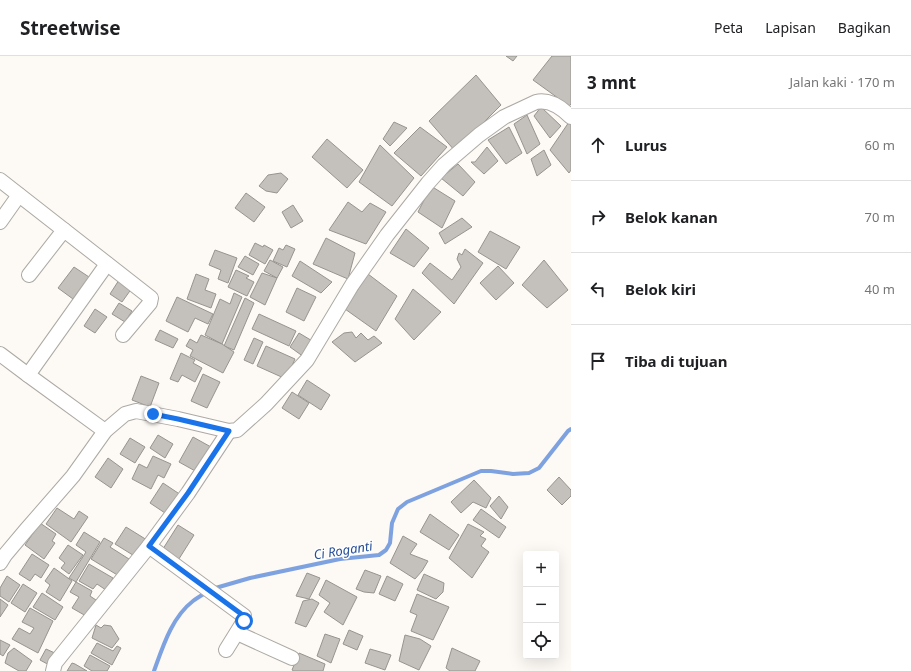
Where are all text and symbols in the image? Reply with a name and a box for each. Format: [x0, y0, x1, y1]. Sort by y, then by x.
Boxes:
text: Streetwise [20, 15, 121, 41]
text: Peta [714, 18, 743, 37]
text: Lapisan [765, 18, 816, 37]
text: Bagikan [838, 18, 891, 37]
text: 3 mnt [587, 71, 636, 94]
text: Jalan kaki · 170 m [789, 73, 895, 91]
icon: ahead [587, 134, 609, 156]
text: Lurus [625, 135, 667, 155]
text: 60 m [865, 136, 895, 154]
icon: right [587, 206, 609, 228]
text: Belok kanan [625, 207, 718, 227]
text: 70 m [865, 208, 895, 226]
icon: left [587, 278, 609, 300]
text: Belok kiri [625, 279, 696, 299]
text: 40 m [865, 280, 895, 298]
icon: arrive [587, 350, 609, 372]
text: Tiba di tujuan [625, 351, 728, 371]
route end [144, 405, 162, 423]
water label: Ci Roganti [312, 536, 374, 564]
map controls [523, 551, 559, 659]
button: + [523, 551, 559, 587]
button: − [523, 587, 559, 623]
route start [235, 612, 253, 630]
button: locate [523, 623, 559, 659]

